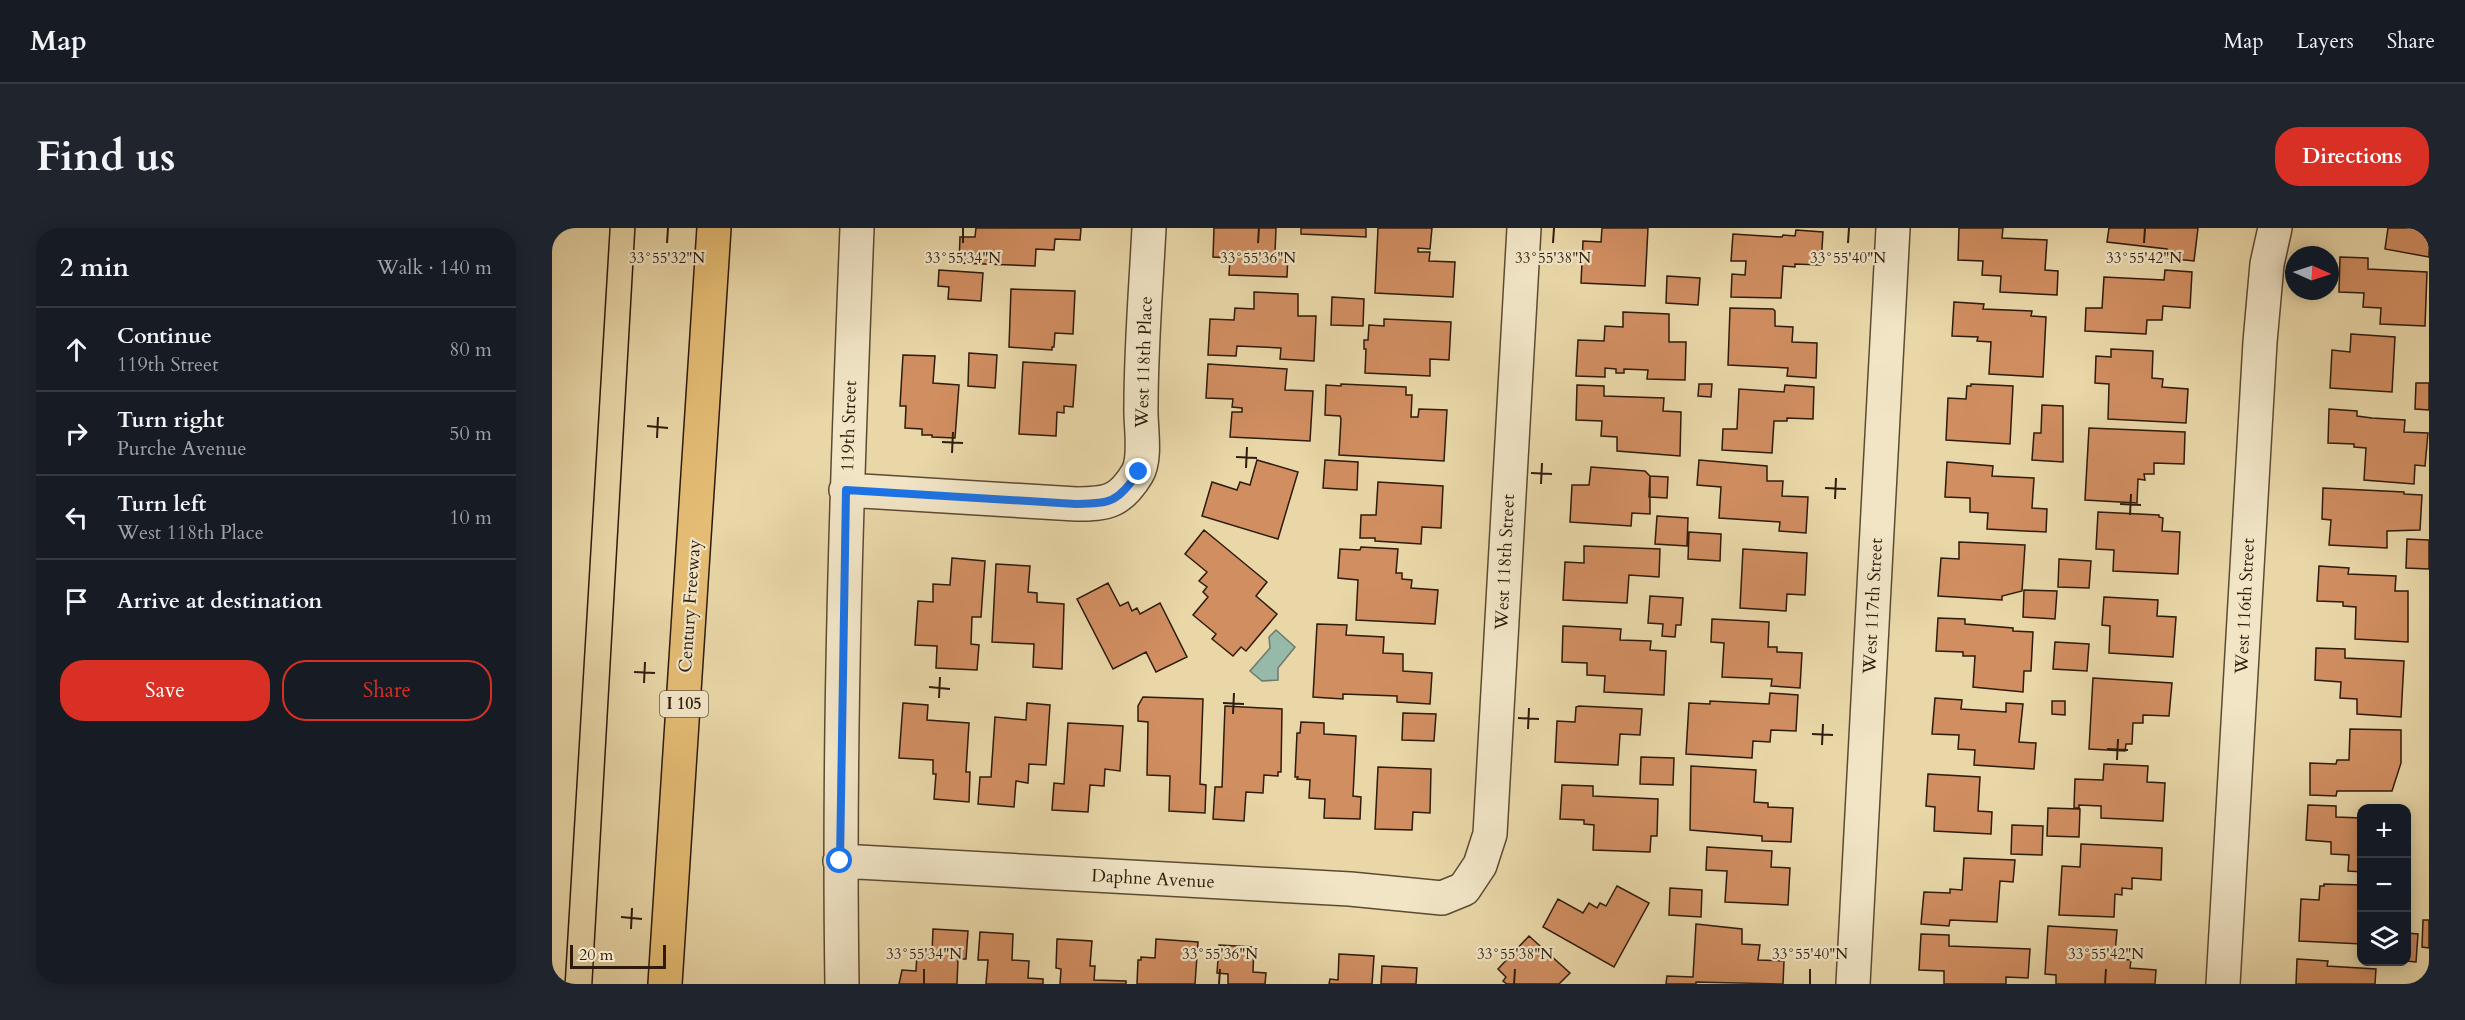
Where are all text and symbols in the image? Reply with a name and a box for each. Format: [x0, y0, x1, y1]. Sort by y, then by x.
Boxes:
text: Map [30, 22, 87, 60]
text: Map [2224, 27, 2264, 56]
text: Layers [2297, 27, 2354, 56]
text: Share [2387, 27, 2435, 56]
button: Directions [2275, 127, 2429, 186]
text: Find us [36, 128, 176, 185]
north arrow [2285, 246, 2339, 300]
text: 33°55'32"N [629, 248, 705, 268]
text: 33°55'34"N [925, 248, 1001, 268]
text: 33°55'36"N [1220, 248, 1296, 268]
text: 33°55'38"N [1515, 248, 1591, 268]
text: 33°55'40"N [1810, 248, 1886, 268]
text: 33°55'42"N [2106, 248, 2182, 268]
text: 2 min [60, 250, 129, 285]
text: Walk · 140 m [377, 254, 492, 281]
street label: West 118th Place [1129, 296, 1159, 429]
text: Continue [117, 321, 212, 351]
icon: ahead [60, 333, 93, 366]
text: 80 m [449, 336, 492, 363]
text: 119th Street [117, 351, 219, 378]
street label: 119th Street [835, 380, 863, 472]
text: Turn right [117, 405, 224, 435]
icon: right [60, 417, 93, 450]
text: 50 m [449, 420, 492, 447]
text: Purche Avenue [117, 435, 247, 462]
route end [1125, 458, 1151, 484]
text: Turn left [117, 489, 206, 519]
street label: West 118th Street [1489, 493, 1521, 632]
icon: left [60, 501, 93, 534]
text: 10 m [449, 504, 492, 531]
text: West 118th Place [117, 519, 264, 546]
street label: West 117th Street [1857, 537, 1889, 676]
street label: West 116th Street [2229, 537, 2261, 676]
street label: Century Freeway [673, 538, 707, 673]
icon: arrive [60, 585, 93, 618]
text: Arrive at destination [117, 586, 322, 616]
button: Save [60, 660, 270, 721]
button: Share [282, 660, 492, 721]
road number: I 105 [660, 691, 708, 717]
map controls [2357, 804, 2411, 966]
button: + [2357, 804, 2411, 858]
route start [826, 847, 852, 873]
button: − [2357, 858, 2411, 912]
street label: Daphne Avenue [1091, 863, 1215, 895]
button: layers [2357, 912, 2411, 966]
scale bar [570, 942, 666, 970]
text: 20 m [579, 944, 613, 966]
text: 33°55'34"N [886, 944, 962, 964]
text: 33°55'36"N [1182, 944, 1258, 964]
text: 33°55'38"N [1477, 944, 1553, 964]
text: 33°55'40"N [1772, 944, 1848, 964]
text: 33°55'42"N [2068, 944, 2144, 964]

